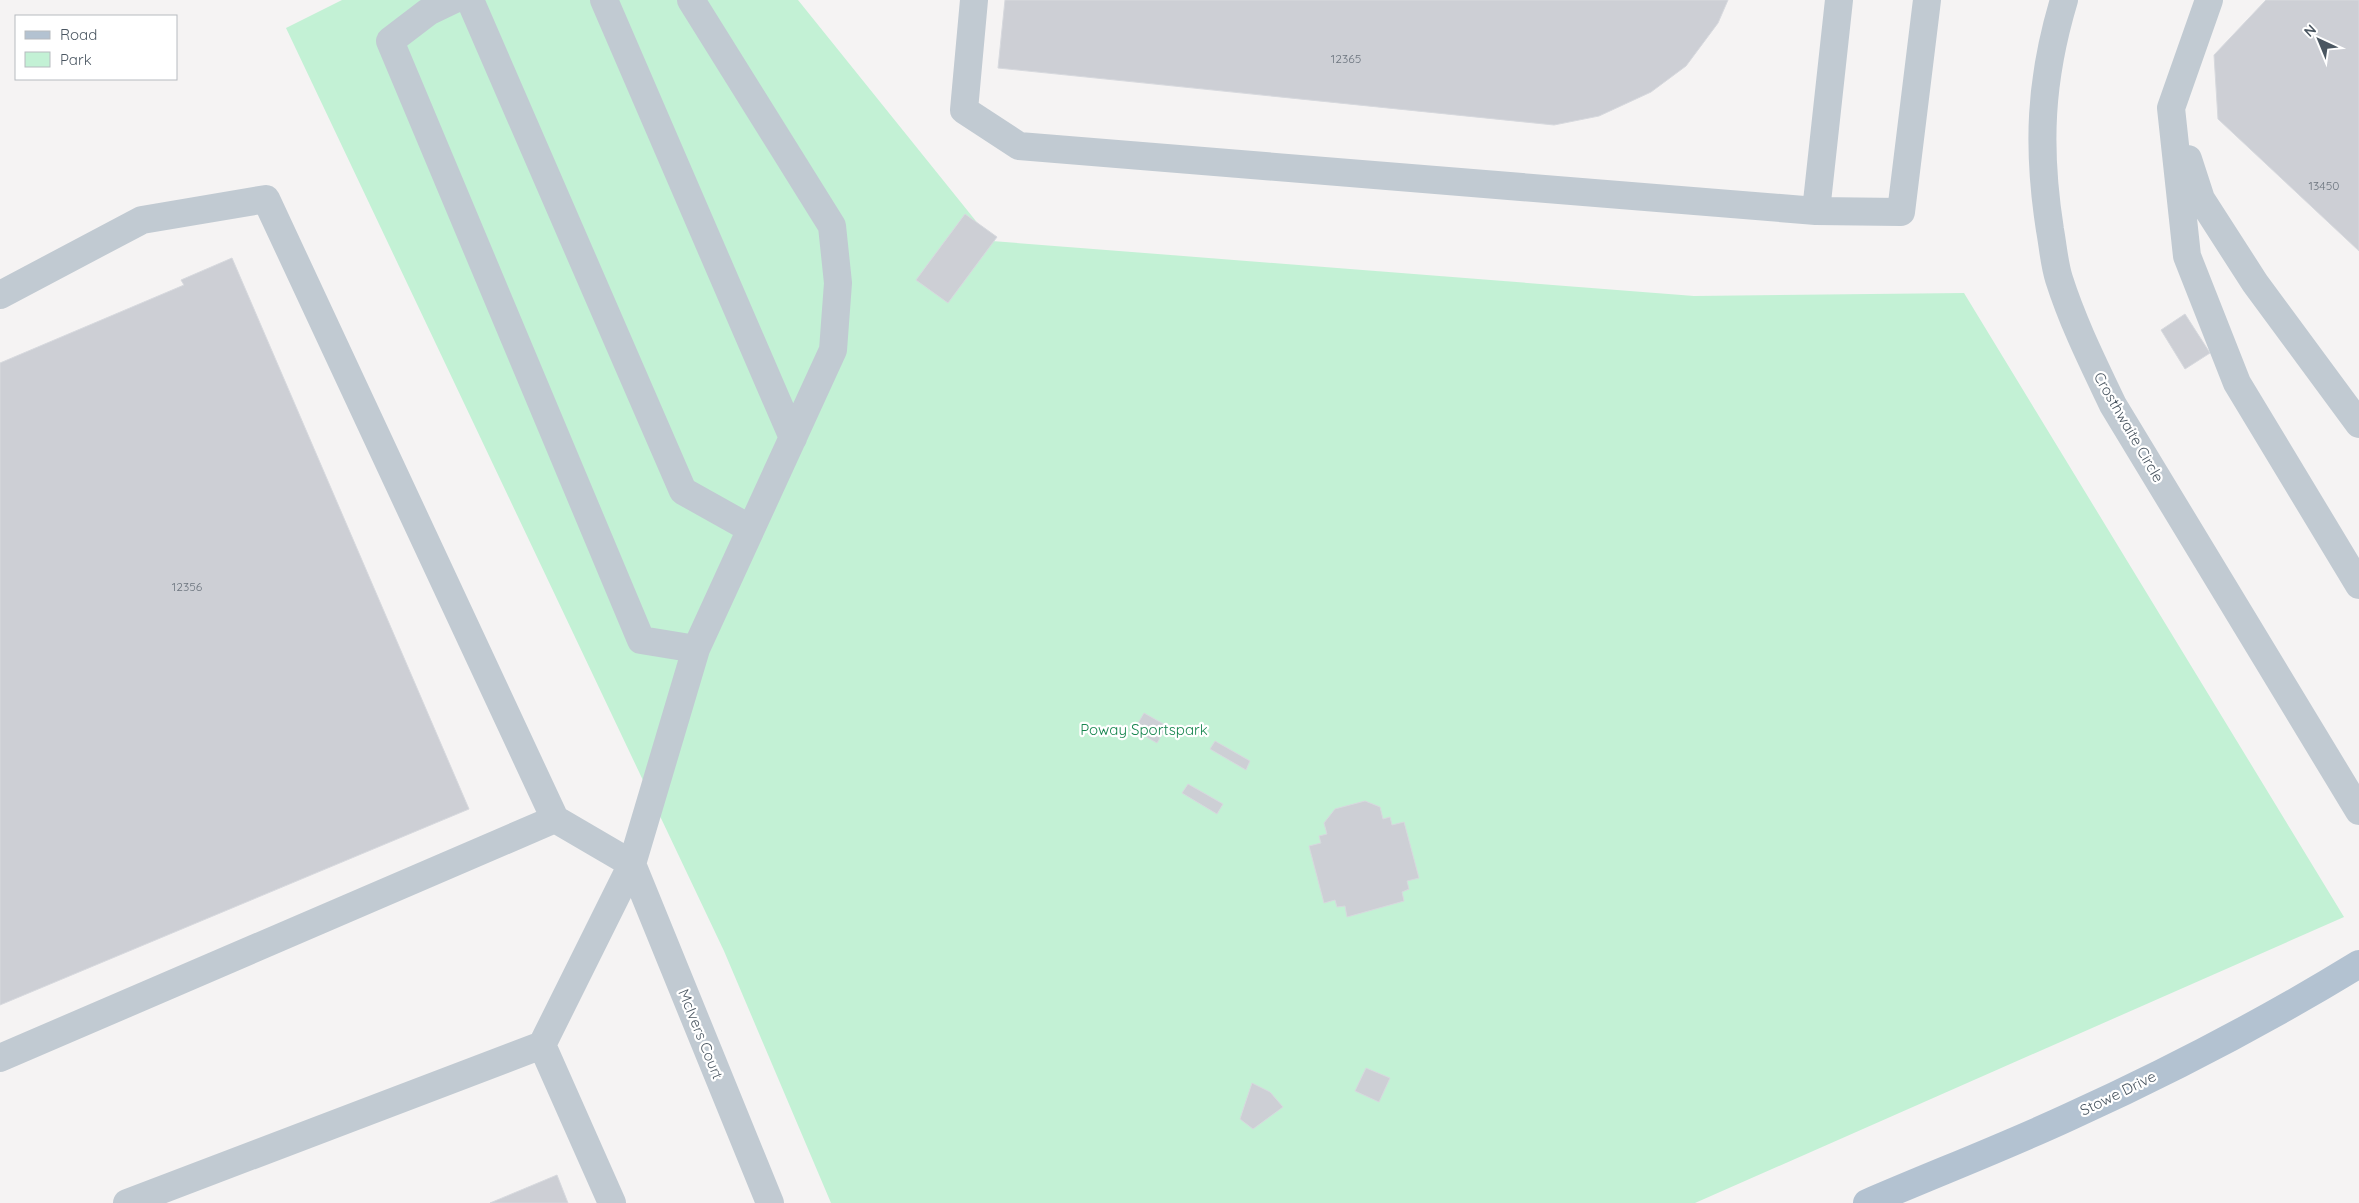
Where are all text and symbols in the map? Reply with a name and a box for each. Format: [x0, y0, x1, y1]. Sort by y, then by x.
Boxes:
legend [15, 15, 178, 80]
north arrow [2294, 15, 2344, 65]
text: N [2300, 21, 2320, 41]
text: Road [60, 25, 97, 44]
text: Park [60, 50, 92, 69]
house number: 12365 [1331, 51, 1361, 66]
house number: 13450 [2309, 178, 2339, 193]
street label: Crosthwaite Circle [2090, 368, 2168, 486]
house number: 12356 [172, 579, 203, 594]
park label: Poway Sportspark [1080, 720, 1208, 739]
street label: McIvers Court [674, 986, 728, 1082]
street label: Stowe Drive [2077, 1066, 2159, 1120]

